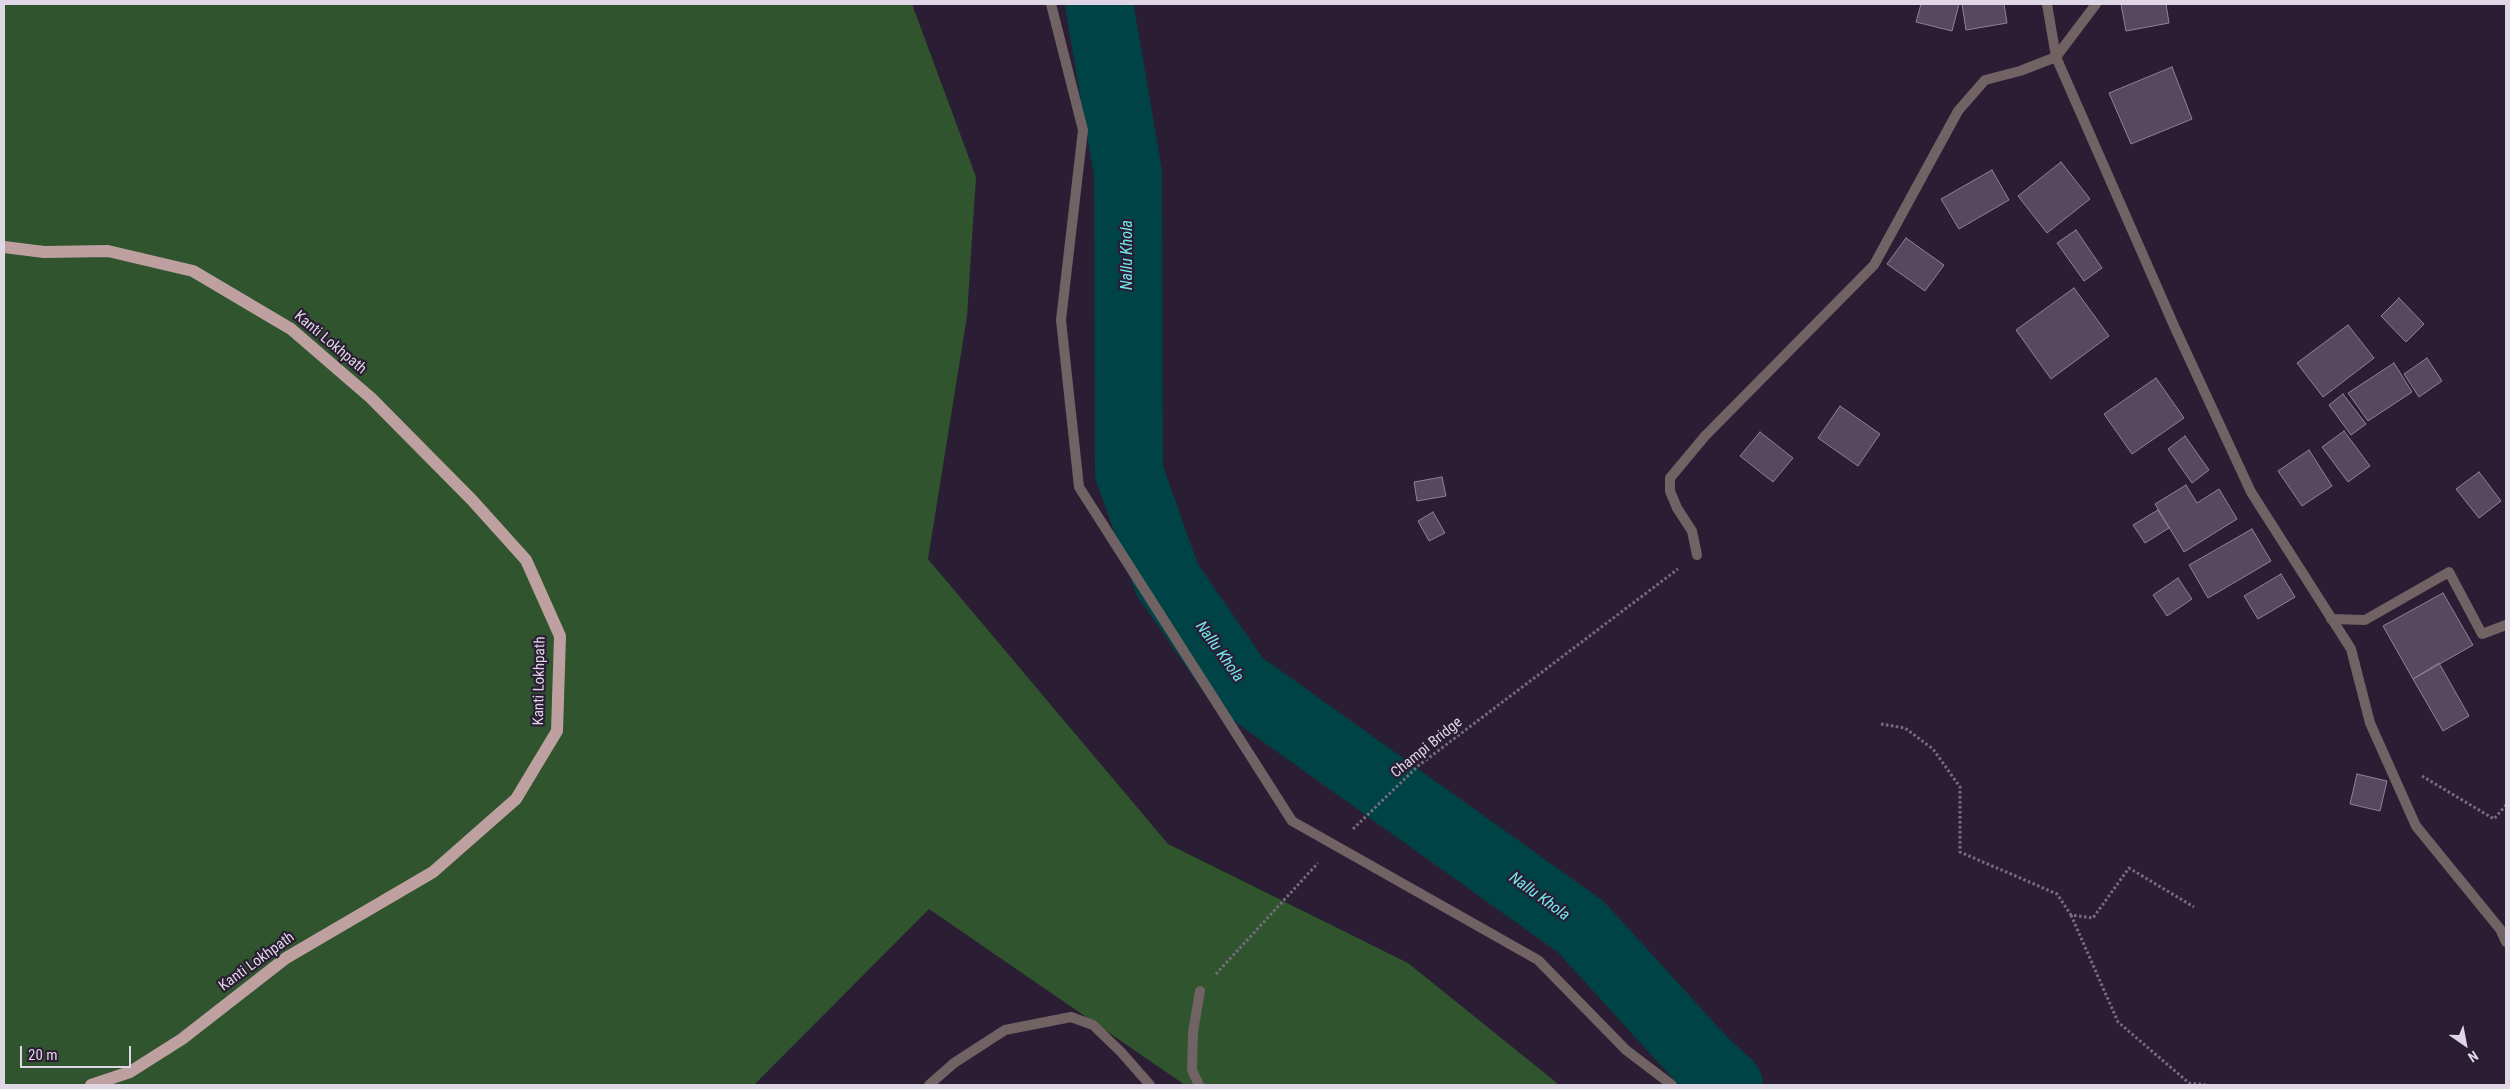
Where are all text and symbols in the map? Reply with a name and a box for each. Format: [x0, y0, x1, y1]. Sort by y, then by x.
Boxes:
water label: Nallu Khola [1118, 220, 1138, 290]
street label: Kanti Lokhpath [290, 308, 370, 378]
water label: Nallu Khola [1191, 618, 1247, 686]
street label: Kanti Lokhpath [530, 636, 550, 726]
street label: Champi Bridge [1388, 714, 1466, 782]
water label: Nallu Khola [1505, 869, 1573, 925]
street label: Kanti Lokhpath [216, 929, 298, 995]
north arrow [2440, 1019, 2490, 1069]
scale bar [22, 1036, 134, 1068]
text: 20 m [28, 1046, 58, 1064]
text: N [2465, 1048, 2481, 1066]

